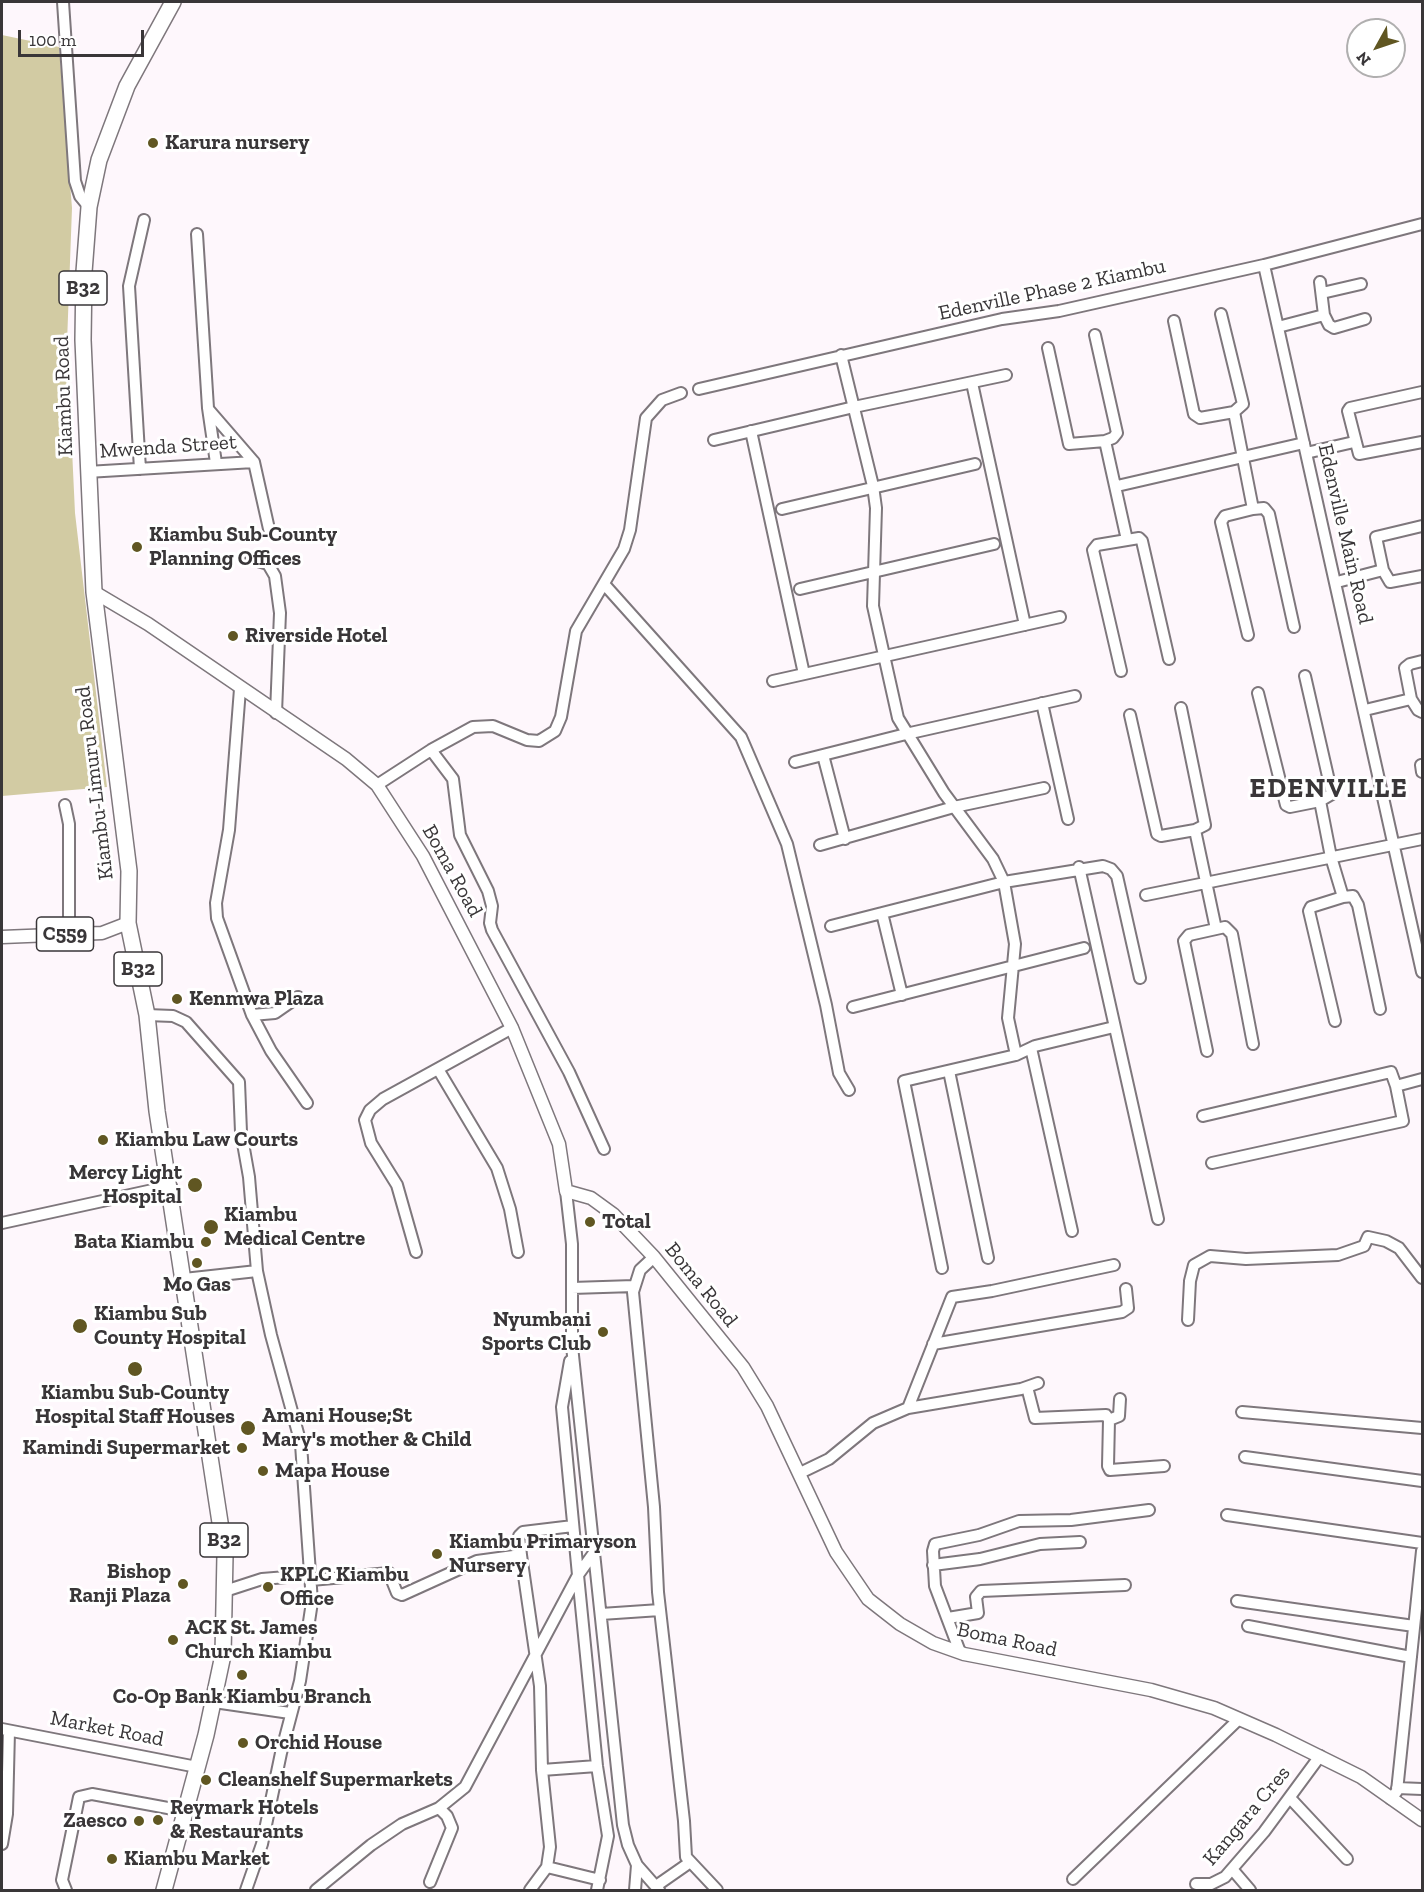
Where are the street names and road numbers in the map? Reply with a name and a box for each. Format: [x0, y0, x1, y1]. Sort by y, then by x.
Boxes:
street label: Edenville Phase 2 Kiambu [936, 254, 1168, 326]
road number: B32 [59, 271, 107, 305]
street label: Kiambu Road [49, 335, 79, 457]
street label: Mwenda Street [99, 430, 237, 464]
street label: Edenville Main Road [1312, 442, 1378, 626]
street label: Kiambu-Limuru Road [71, 685, 119, 881]
street label: Boma Road [416, 820, 488, 922]
road number: C559 [36, 917, 94, 951]
road number: B32 [114, 952, 162, 986]
street label: Boma Road [659, 1238, 743, 1332]
road number: B32 [200, 1523, 248, 1557]
street label: Boma Road [955, 1617, 1059, 1663]
street label: Market Road [48, 1706, 166, 1752]
street label: Kangara Cres [1198, 1761, 1296, 1871]

